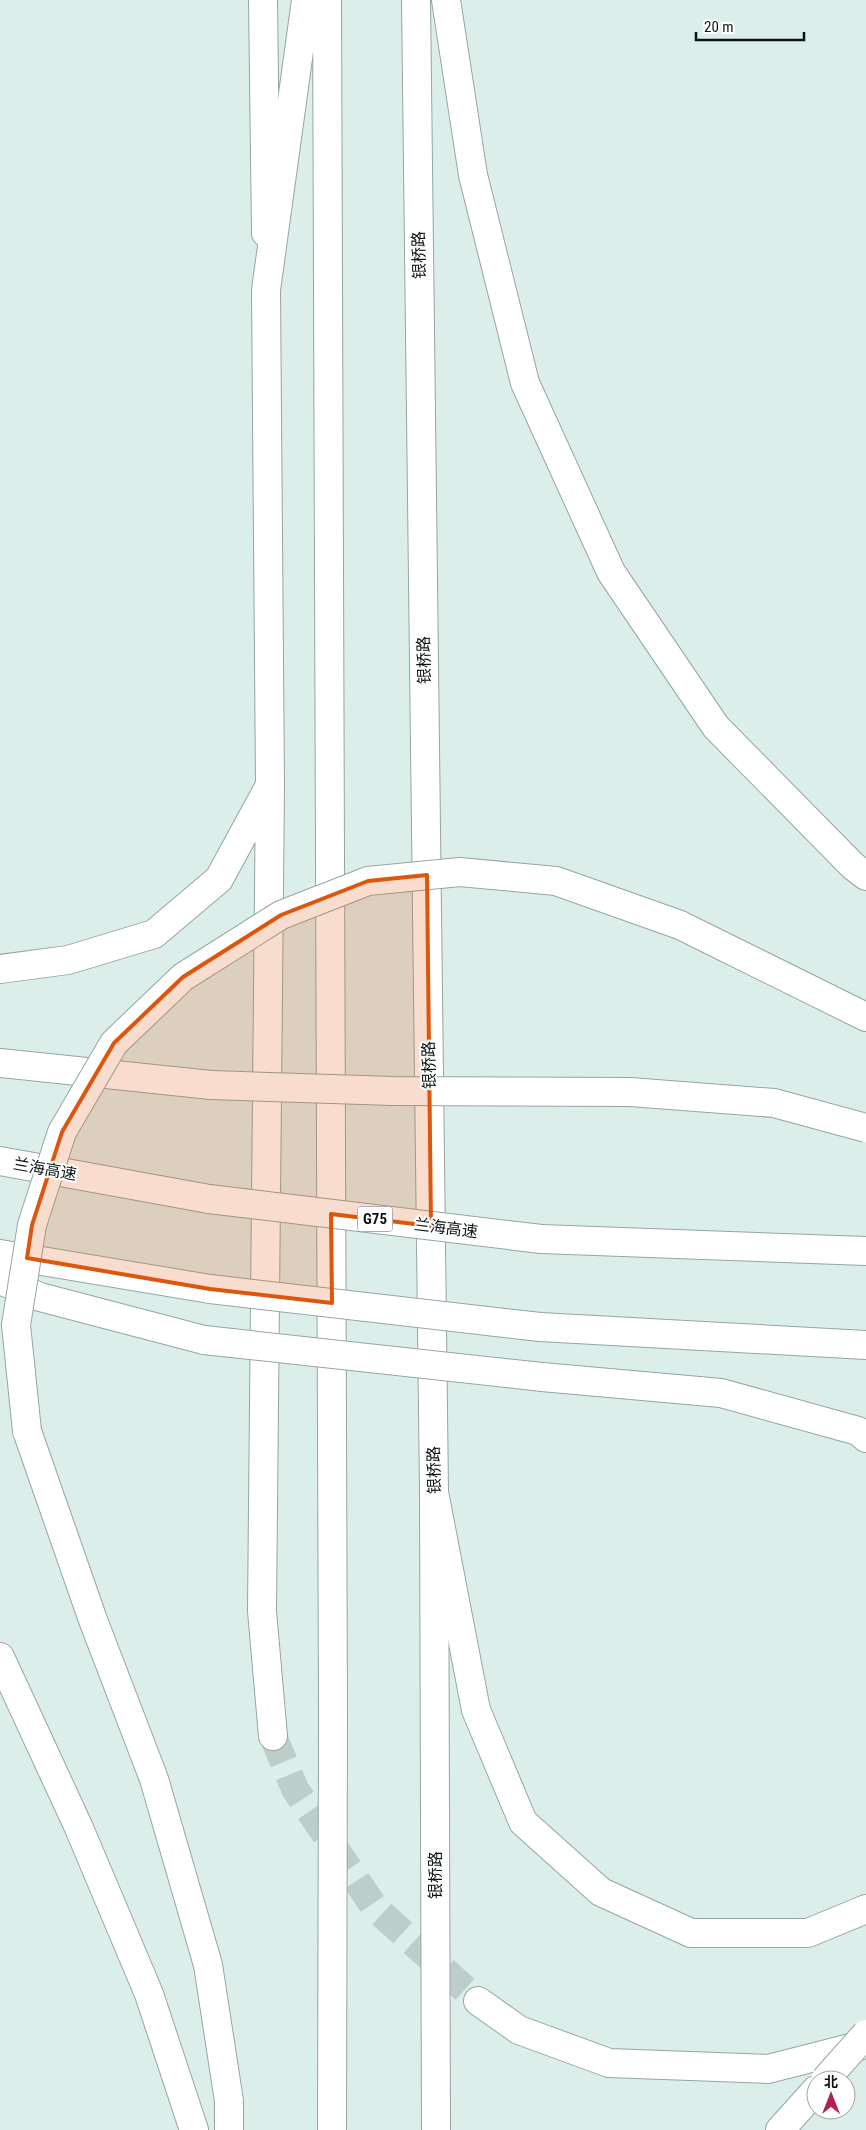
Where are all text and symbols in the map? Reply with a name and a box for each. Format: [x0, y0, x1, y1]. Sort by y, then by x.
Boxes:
scale bar [696, 10, 804, 42]
text: 20 m [704, 18, 734, 36]
street label: 银桥路 [409, 231, 429, 279]
street label: 银桥路 [414, 636, 434, 684]
street label: 银桥路 [419, 1041, 439, 1089]
street label: 兰海高速 [12, 1154, 78, 1184]
road number: G75 [358, 1206, 392, 1232]
street label: 兰海高速 [413, 1215, 479, 1241]
street label: 银桥路 [424, 1446, 444, 1494]
street label: 银桥路 [426, 1851, 445, 1899]
north arrow [806, 2070, 856, 2120]
text: 北 [824, 2074, 838, 2090]

